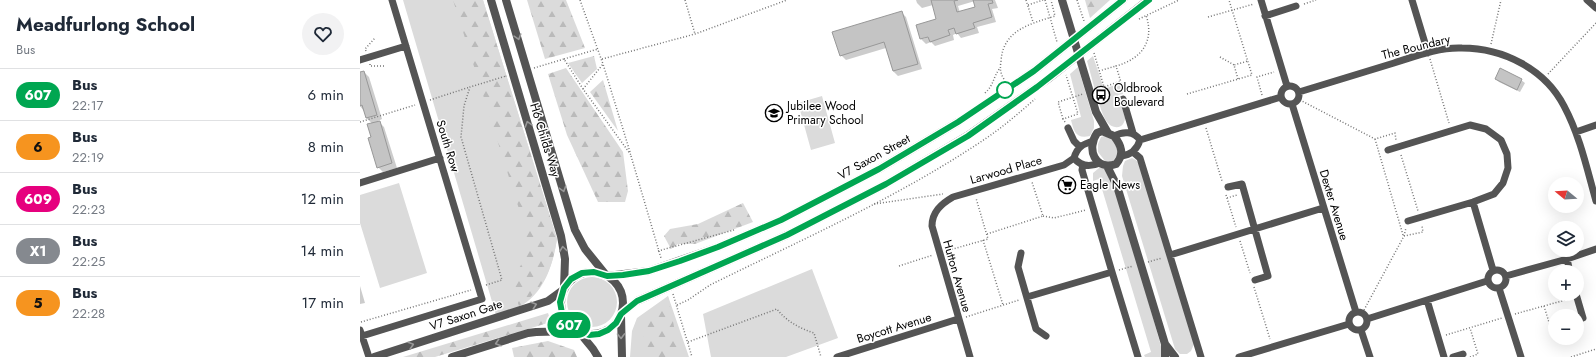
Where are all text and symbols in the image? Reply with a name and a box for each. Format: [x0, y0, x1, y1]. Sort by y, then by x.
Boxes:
text: Meadfurlong School [16, 11, 195, 38]
button: heart [302, 13, 344, 55]
street label: The Boundary [1380, 30, 1453, 64]
one-way arrow [513, 34, 522, 41]
text: Bus [16, 40, 35, 59]
text: Bus [72, 74, 97, 96]
place label: Oldbrook Boulevard [1114, 79, 1164, 111]
unlabelled marker [996, 81, 1014, 99]
text: 6 min [307, 84, 344, 106]
text: 607 [24, 85, 52, 105]
bus stop icon: Oldbrook Boulevard [1091, 85, 1111, 105]
text: 22:17 [72, 96, 103, 115]
place label: Jubilee Wood Primary School [785, 97, 864, 129]
street label: H6 Childs Way [525, 101, 565, 180]
school or university icon: Jubilee Wood Primary School [764, 103, 784, 123]
street label: South Row [432, 118, 465, 175]
one-way arrow [524, 121, 533, 128]
text: Bus [72, 126, 97, 148]
street label: V7 Saxon Street [835, 130, 913, 184]
text: 8 min [308, 136, 344, 158]
text: 6 [33, 137, 43, 157]
text: 22:19 [72, 148, 104, 167]
street label: Larwood Place [968, 151, 1044, 189]
street label: Dexter Avenue [1315, 167, 1353, 243]
supermarket icon: Eagle News [1057, 175, 1077, 195]
place label: Eagle News [1080, 176, 1140, 194]
north arrow [1548, 177, 1584, 213]
map controls [1548, 177, 1584, 345]
text: Bus [72, 178, 97, 200]
one-way arrow [558, 185, 567, 192]
text: 12 min [301, 188, 344, 210]
text: 609 [24, 189, 52, 209]
text: 22:23 [72, 200, 105, 219]
button: layers [1548, 221, 1584, 257]
text: Bus [72, 230, 97, 252]
street label: Hutton Avenue [938, 238, 976, 314]
text: 14 min [301, 240, 344, 262]
text: X1 [30, 241, 46, 261]
one-way arrow [559, 246, 568, 252]
text: 22:25 [72, 252, 105, 271]
button: + [1548, 265, 1584, 301]
text: Bus [72, 282, 97, 304]
text: 17 min [301, 292, 344, 314]
text: 5 [33, 293, 43, 313]
street label: V7 Saxon Gate [427, 295, 505, 335]
one-way arrow [531, 302, 538, 310]
text: 22:28 [72, 304, 105, 323]
street label: Boycott Avenue [854, 308, 934, 348]
button: − [1548, 309, 1584, 345]
line badge: 607 [546, 312, 592, 338]
text: 607 [555, 315, 583, 335]
one-way arrow [617, 333, 625, 339]
one-way arrow [494, 338, 501, 347]
one-way arrow [407, 341, 414, 350]

